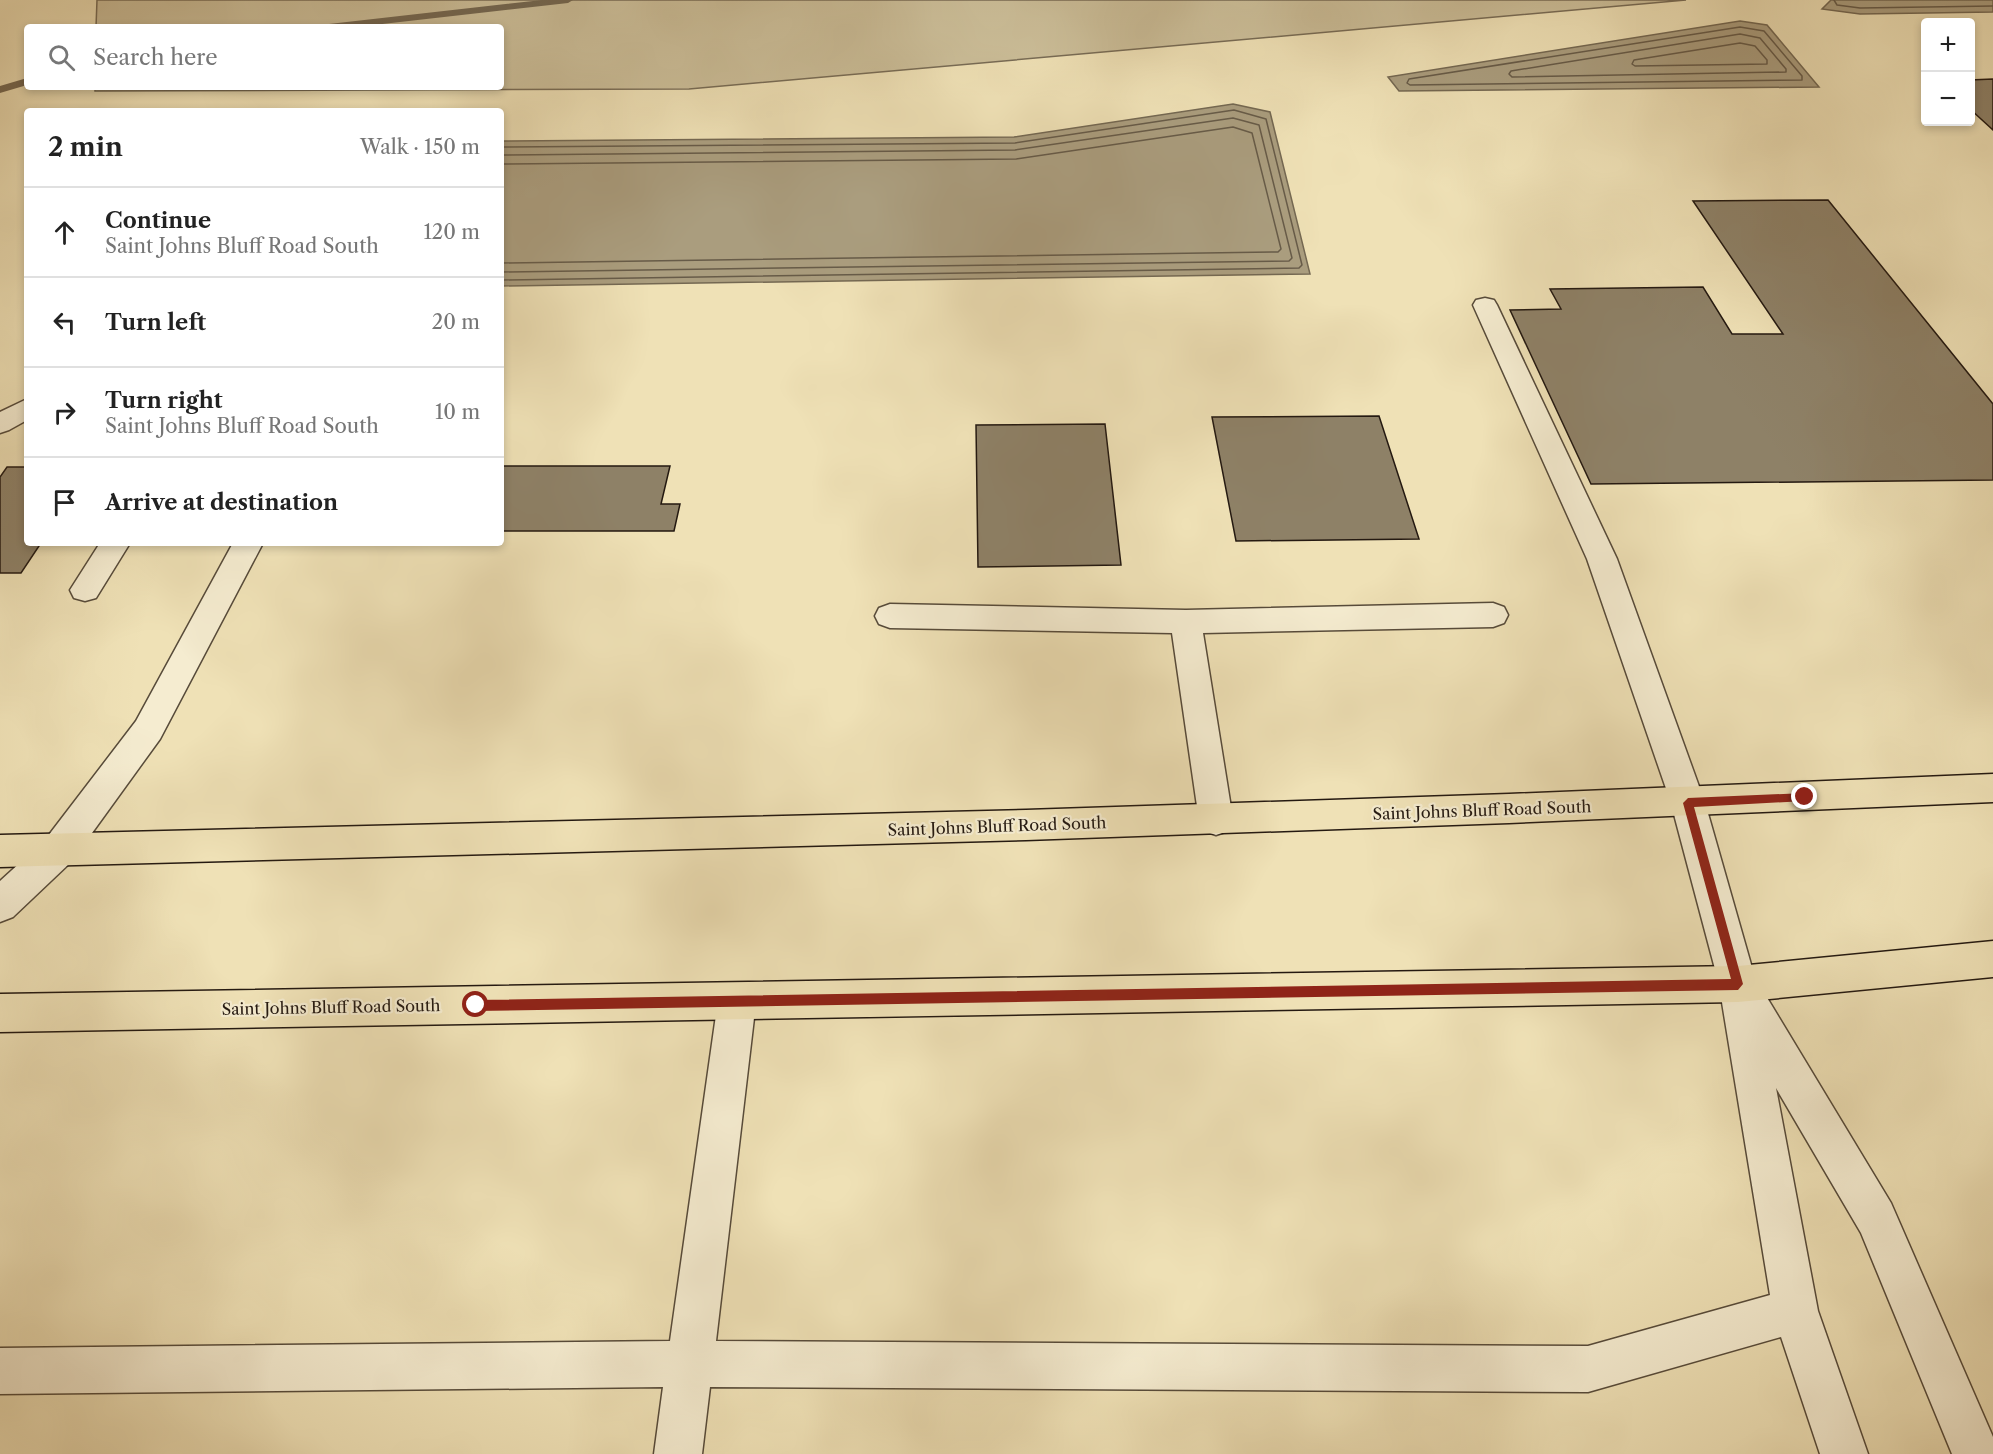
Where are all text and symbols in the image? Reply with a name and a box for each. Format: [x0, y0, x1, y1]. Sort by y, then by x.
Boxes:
map controls [1921, 18, 1975, 126]
button: + [1921, 18, 1975, 72]
search box [24, 24, 504, 90]
icon: search [45, 41, 78, 74]
text: Search here [93, 44, 218, 71]
button: − [1921, 72, 1975, 126]
text: 2 min [48, 131, 123, 163]
text: Walk · 150 m [360, 135, 480, 159]
text: Continue [105, 207, 211, 234]
icon: ahead [48, 216, 81, 249]
text: 120 m [423, 220, 480, 244]
text: Saint Johns Bluff Road South [105, 234, 379, 258]
icon: left [48, 306, 81, 339]
text: Turn left [105, 309, 206, 336]
text: 20 m [432, 310, 480, 334]
text: Turn right [105, 387, 223, 414]
icon: right [48, 396, 81, 429]
text: 10 m [435, 400, 480, 424]
text: Saint Johns Bluff Road South [105, 414, 379, 438]
icon: arrive [48, 486, 81, 519]
text: Arrive at destination [105, 489, 338, 516]
route end [1791, 783, 1817, 809]
street label: Saint Johns Bluff Road South [1372, 796, 1592, 824]
street label: Saint Johns Bluff Road South [887, 812, 1107, 840]
route start [462, 991, 488, 1017]
street label: Saint Johns Bluff Road South [221, 995, 441, 1019]

